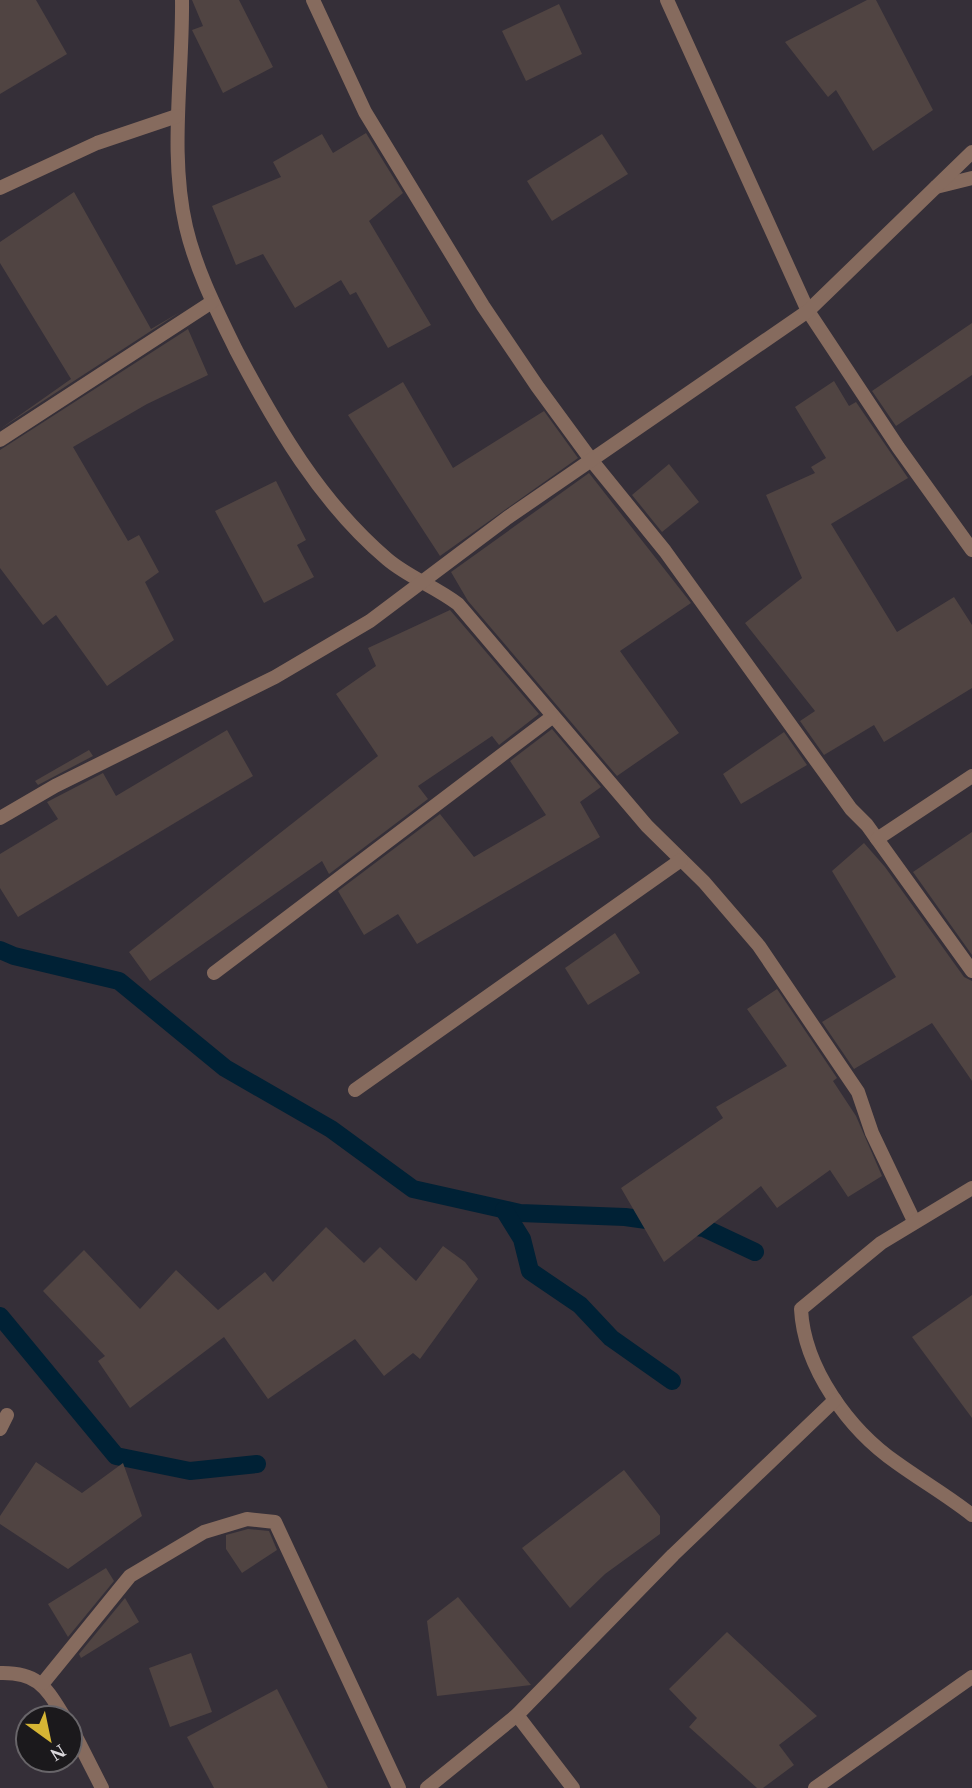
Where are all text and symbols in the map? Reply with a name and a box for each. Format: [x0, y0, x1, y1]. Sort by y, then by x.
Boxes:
north arrow [14, 1704, 84, 1774]
text: N [46, 1740, 69, 1766]

